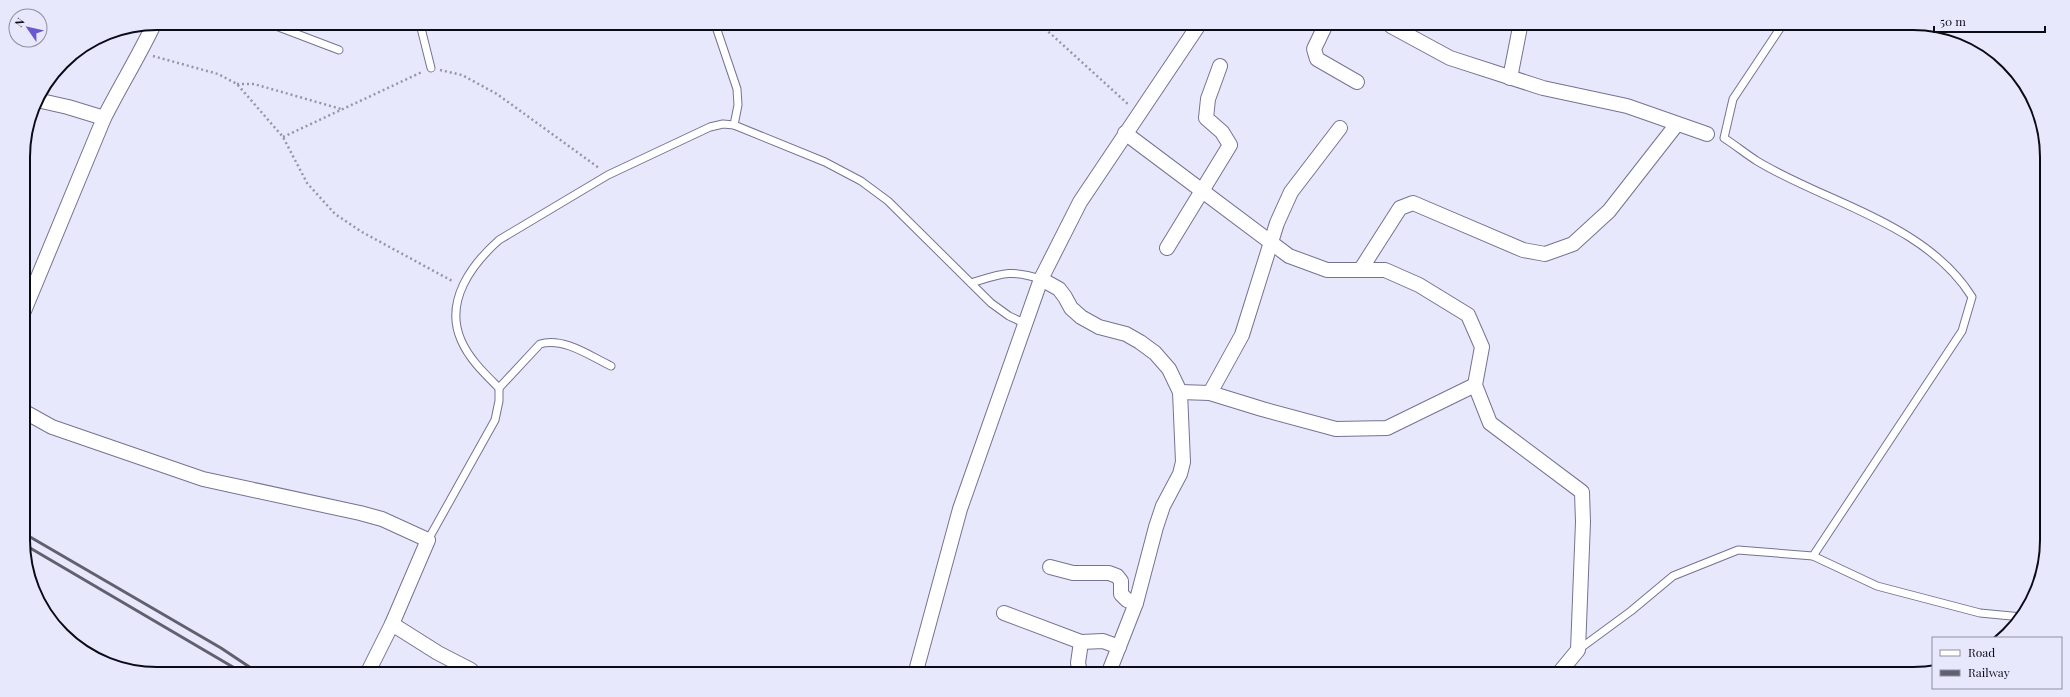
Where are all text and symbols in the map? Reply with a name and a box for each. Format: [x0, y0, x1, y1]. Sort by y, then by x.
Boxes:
north arrow [8, 8, 48, 48]
scale bar [1934, 8, 2045, 34]
text: 50 m [1940, 13, 1966, 29]
text: N [11, 15, 28, 30]
legend [1932, 637, 2062, 689]
text: Road [1968, 644, 1995, 660]
text: Railway [1968, 664, 2010, 680]

